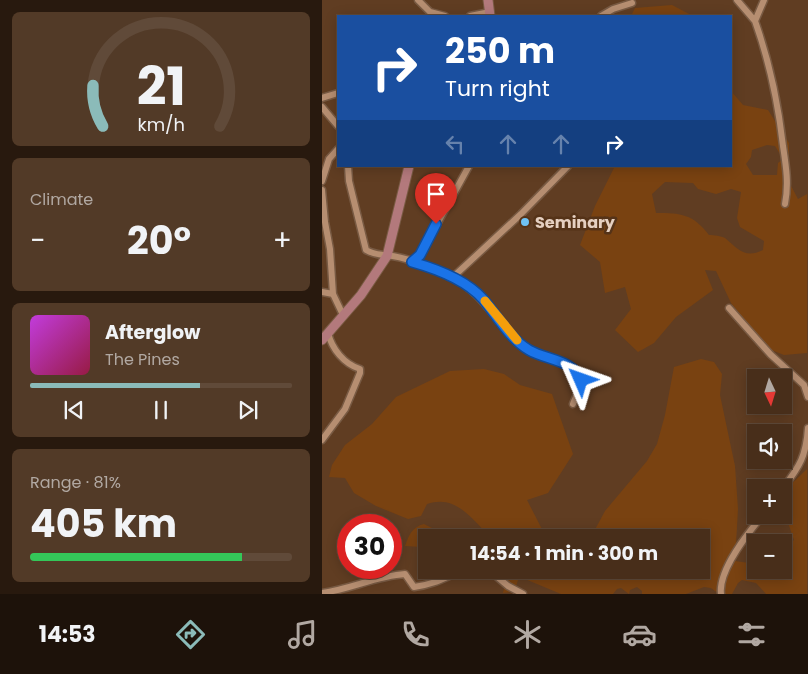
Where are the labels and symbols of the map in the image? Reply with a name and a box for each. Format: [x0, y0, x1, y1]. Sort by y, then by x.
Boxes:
pin [415, 173, 457, 224]
place label: Seminary [535, 211, 616, 234]
marker: Seminary [519, 216, 531, 228]
position arrow [554, 353, 606, 405]
north arrow [747, 369, 792, 414]
speed limit sign: 30 [337, 514, 402, 579]

